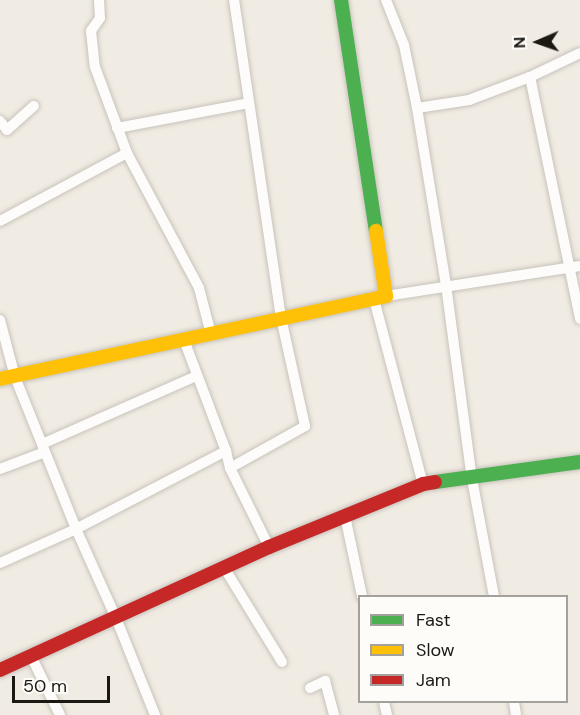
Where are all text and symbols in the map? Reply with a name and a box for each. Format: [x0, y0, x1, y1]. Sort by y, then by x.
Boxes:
north arrow [508, 12, 568, 72]
text: N [509, 36, 530, 49]
legend [358, 595, 568, 703]
text: Fast [416, 608, 451, 632]
text: Slow [416, 638, 455, 662]
scale bar [15, 664, 112, 702]
text: Jam [416, 668, 451, 692]
text: 50 m [23, 674, 67, 698]

